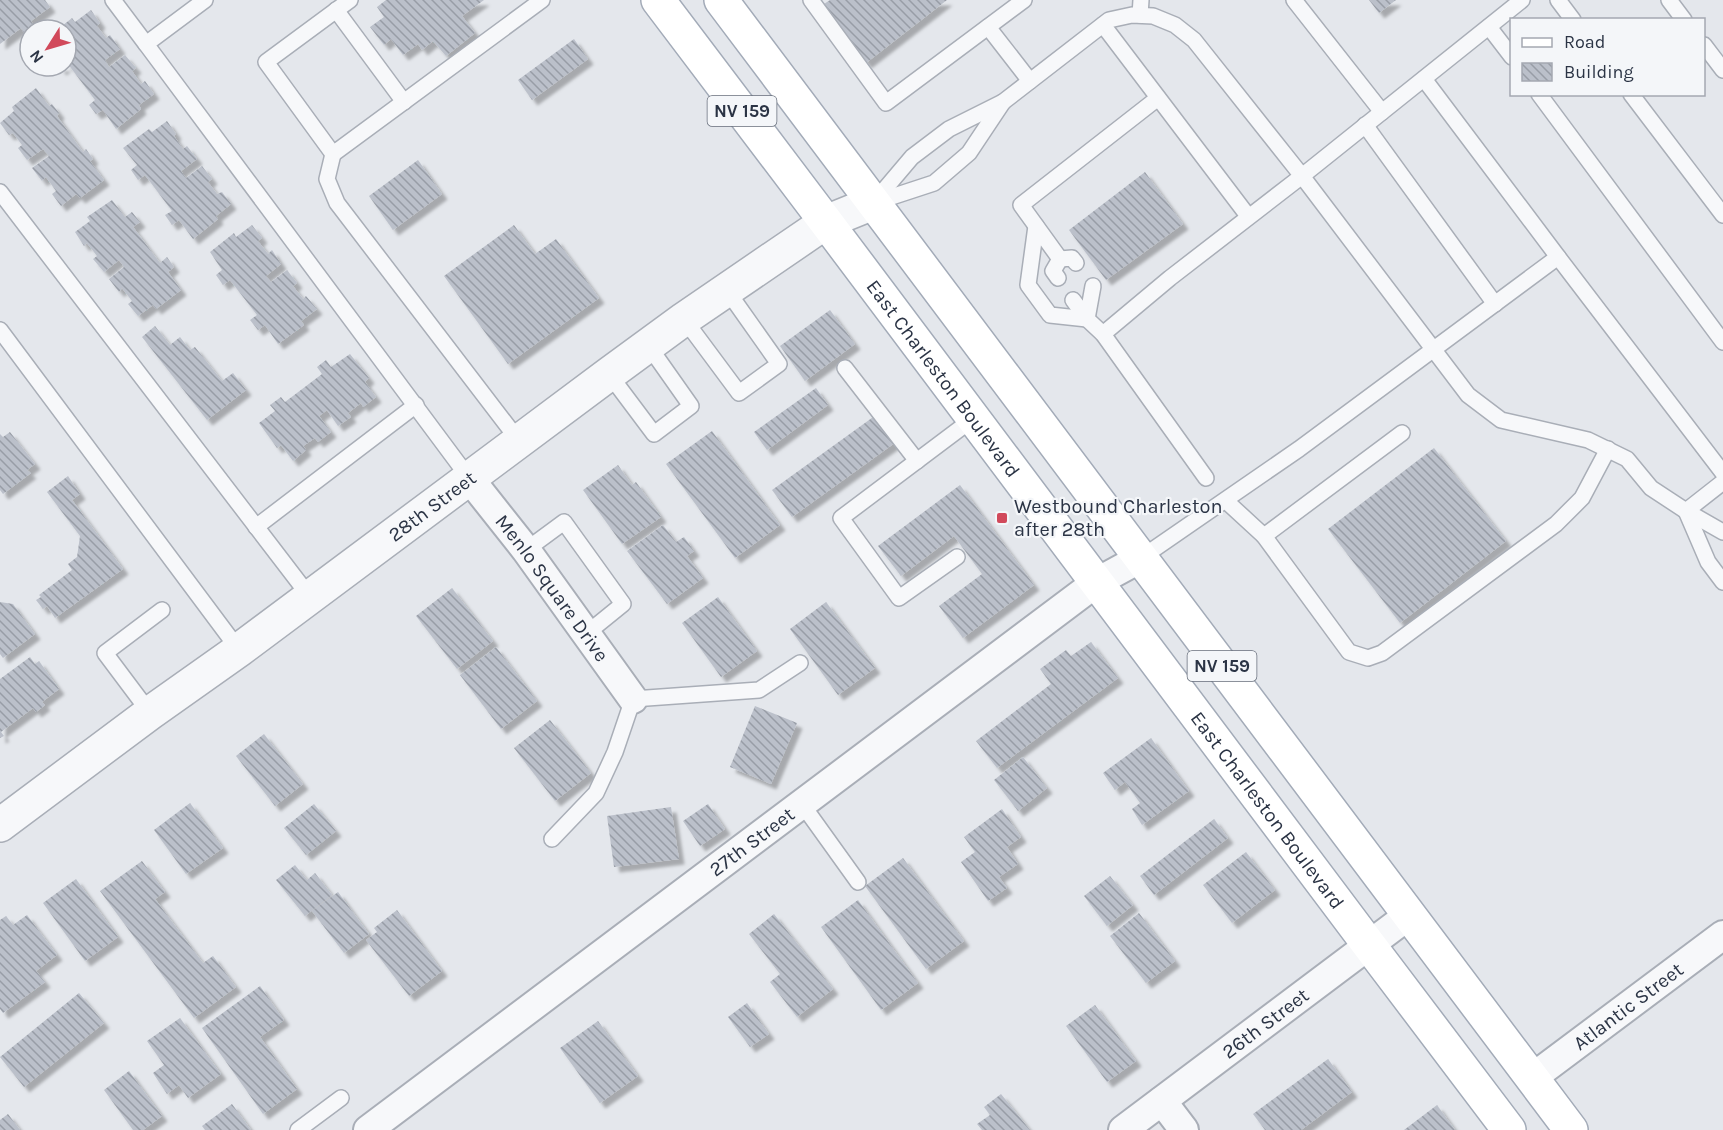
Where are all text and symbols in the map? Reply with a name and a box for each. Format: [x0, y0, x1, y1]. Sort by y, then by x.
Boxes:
north arrow [18, 18, 78, 78]
legend [1510, 18, 1705, 96]
text: Road [1564, 31, 1605, 53]
text: N [25, 46, 47, 67]
text: Building [1564, 61, 1634, 83]
road number: NV 159 [708, 96, 777, 126]
street label: East Charleston Boulevard [862, 275, 1025, 482]
street label: 28th Street [384, 466, 481, 546]
place label: Westbound Charleston after 28th [1014, 495, 1223, 541]
street label: Menlo Square Drive [491, 510, 614, 666]
marker: Westbound Charleston after 28th [995, 511, 1009, 525]
road number: NV 159 [1188, 651, 1256, 681]
street label: East Charleston Boulevard [1186, 707, 1349, 913]
street label: 27th Street [705, 802, 799, 881]
street label: Atlantic Street [1569, 957, 1688, 1055]
street label: 26th Street [1217, 983, 1313, 1063]

